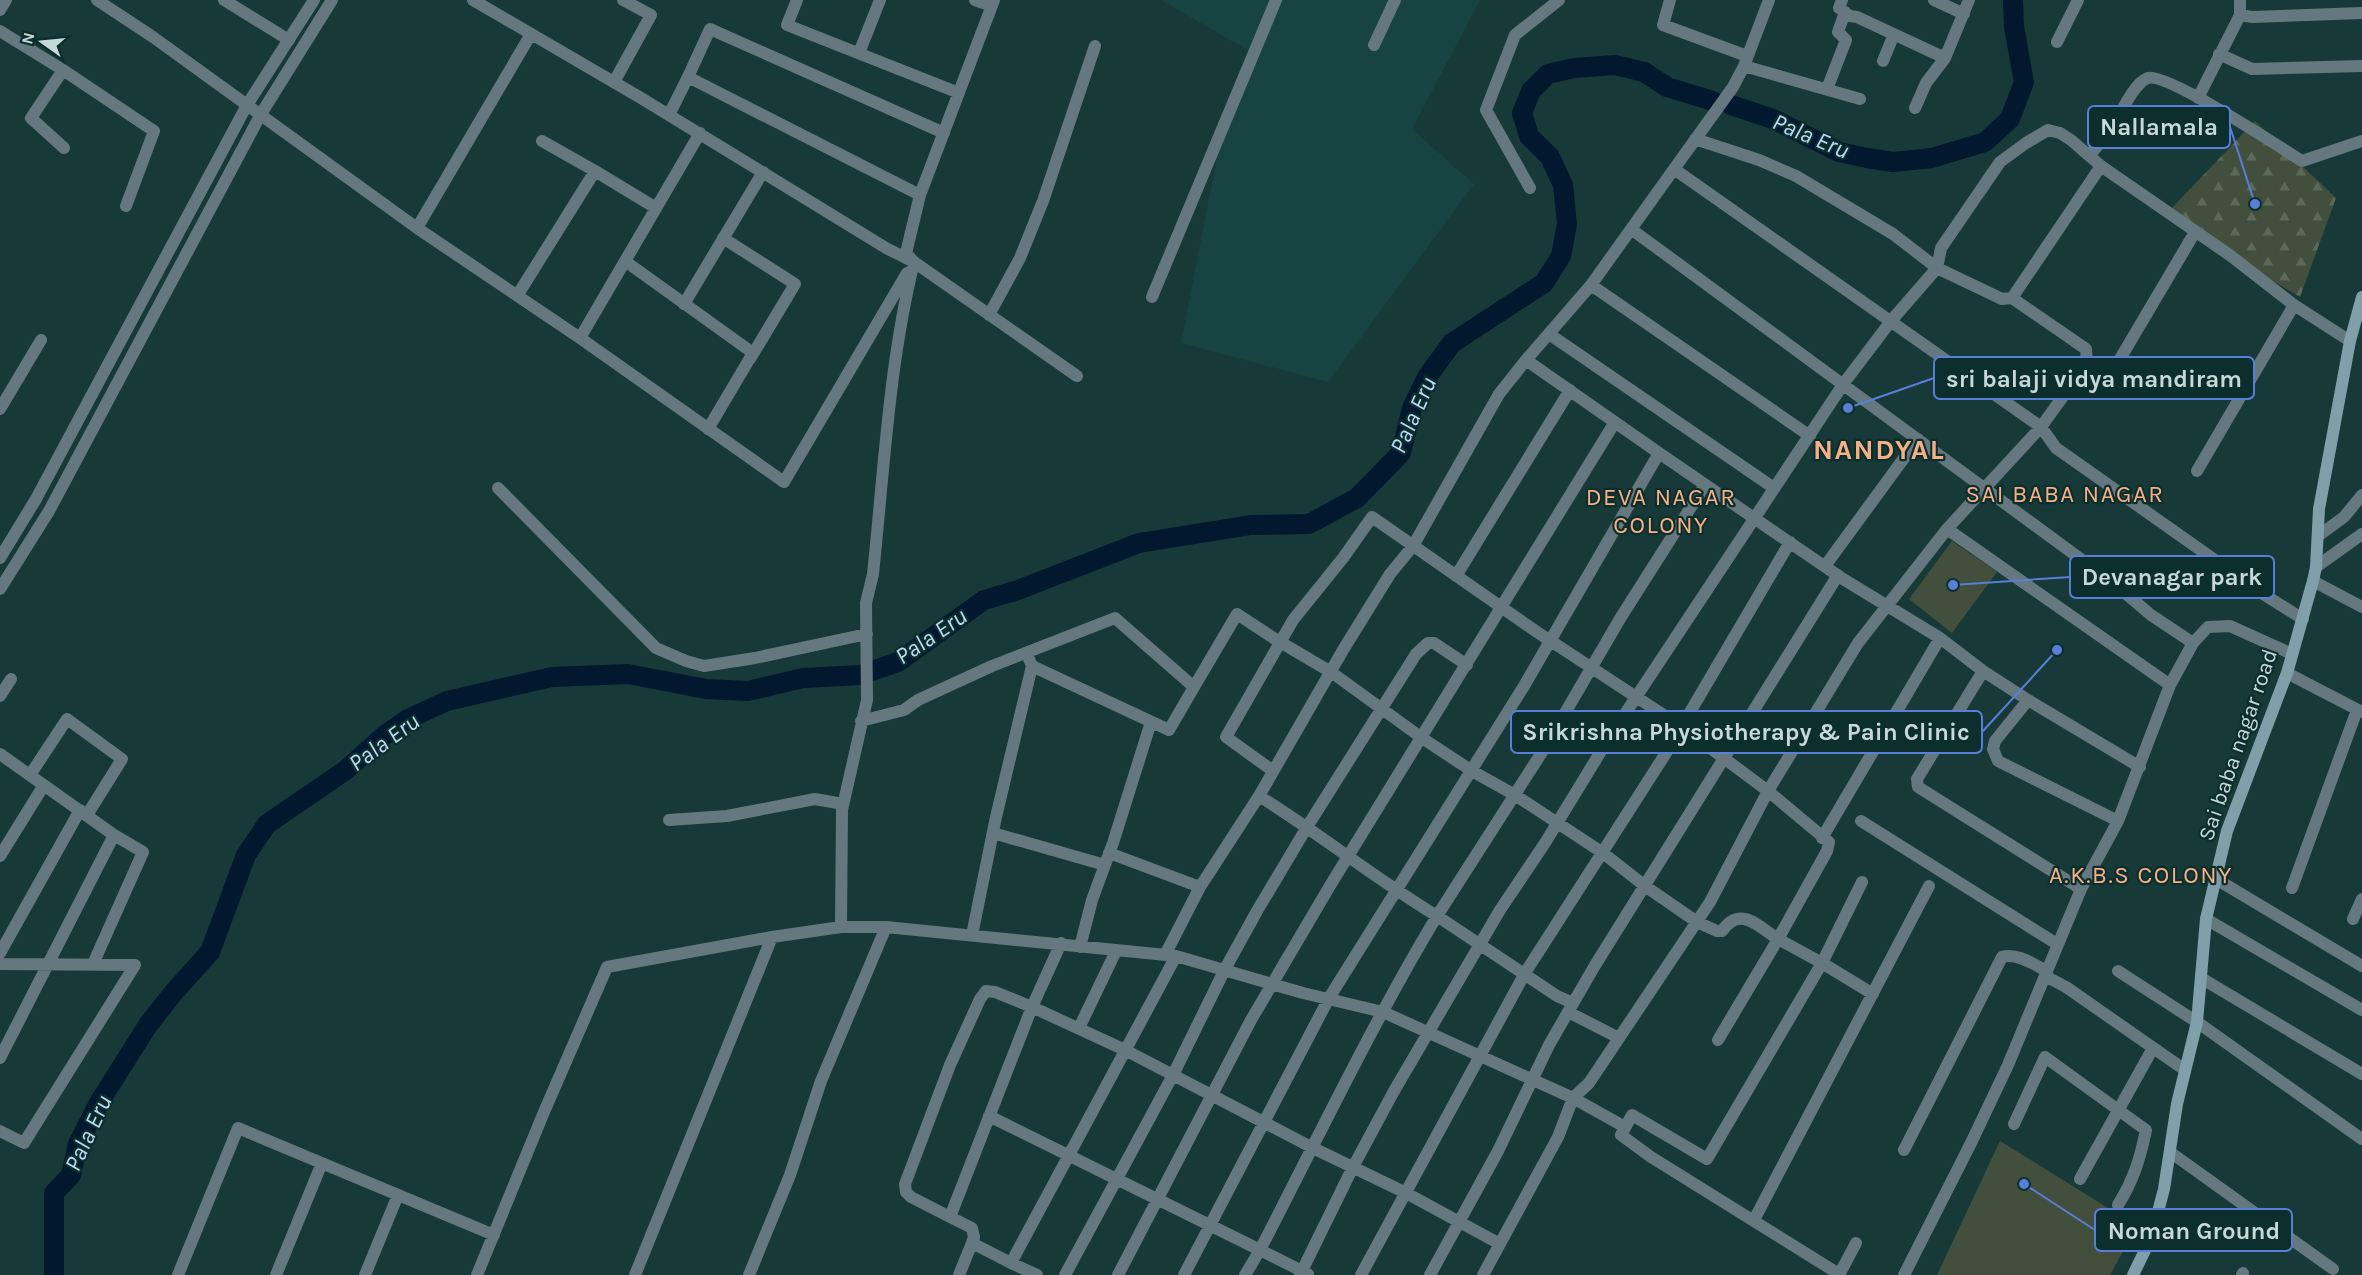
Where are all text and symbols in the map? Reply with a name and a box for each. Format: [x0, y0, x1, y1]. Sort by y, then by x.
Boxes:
north arrow [12, 12, 72, 72]
text: N [17, 30, 39, 46]
callout: Nallamala [2088, 106, 2230, 148]
water label: Pala Eru [1768, 107, 1854, 165]
text: Nallamala [2100, 113, 2218, 141]
callout: sri balaji vidya mandiram [1934, 357, 2254, 399]
text: sri balaji vidya mandiram [1946, 365, 2242, 393]
water label: Pala Eru [1384, 372, 1442, 458]
district label: NANDYAL [1813, 433, 1945, 466]
district label: SAI BABA NAGAR [1966, 480, 2164, 508]
district label: DEVA NAGAR COLONY [1586, 483, 1736, 539]
callout: Devanagar park [2070, 556, 2274, 598]
text: Devanagar park [2082, 563, 2262, 591]
water label: Pala Eru [890, 602, 972, 670]
street label: Sai baba nagar road [2193, 646, 2283, 844]
water label: Pala Eru [343, 707, 425, 777]
callout: Srikrishna Physiotherapy & Pain Clinic [1511, 711, 1982, 753]
text: Srikrishna Physiotherapy & Pain Clinic [1522, 718, 1970, 746]
district label: A.K.B.S COLONY [2049, 861, 2233, 889]
water label: Pala Eru [58, 1090, 118, 1176]
callout: Noman Ground [2095, 1209, 2292, 1251]
text: Noman Ground [2108, 1217, 2280, 1245]

